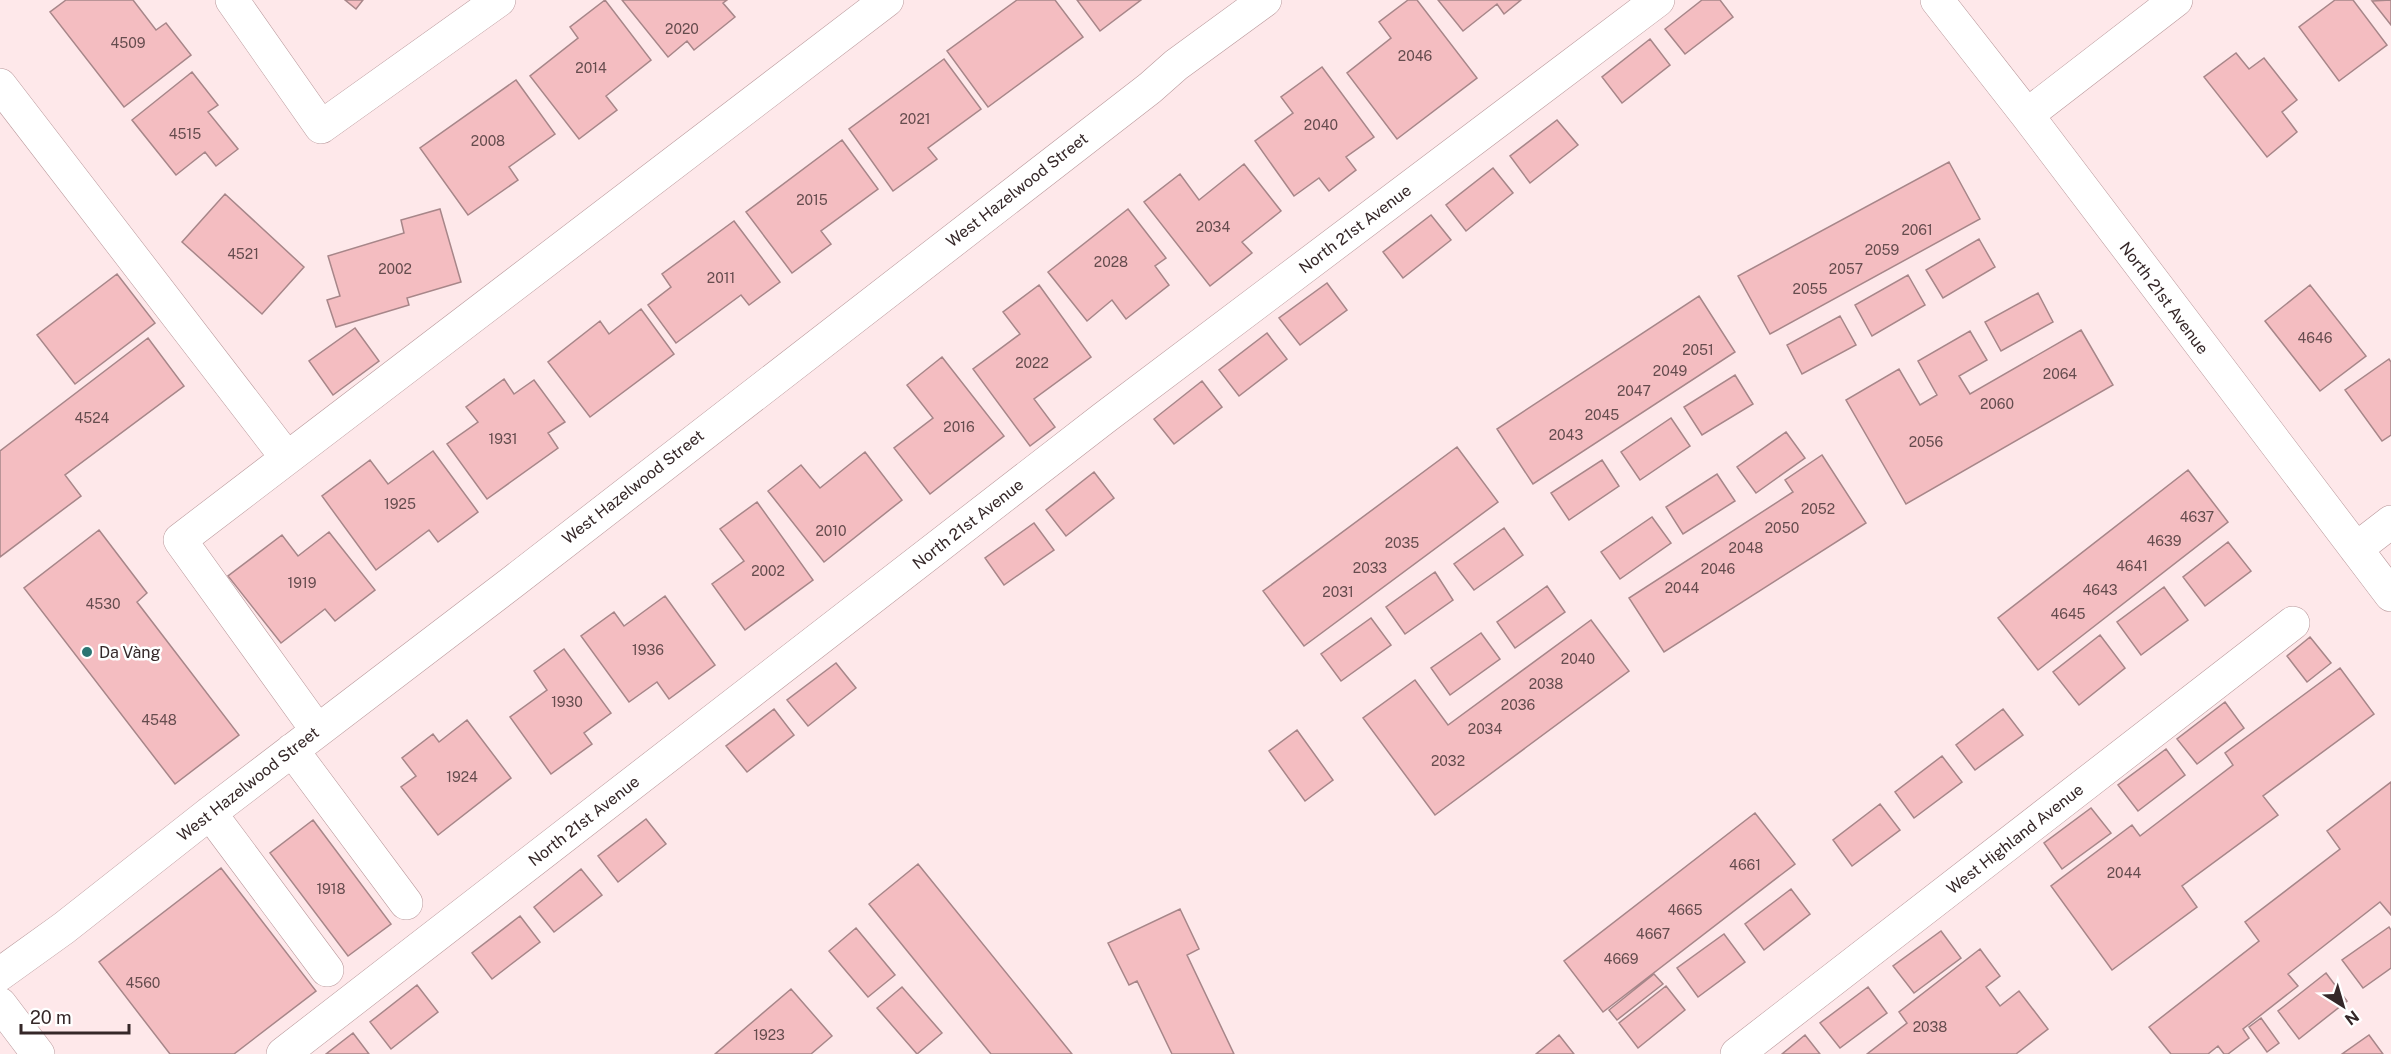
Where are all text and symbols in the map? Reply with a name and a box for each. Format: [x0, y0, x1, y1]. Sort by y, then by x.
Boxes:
house number: 2020 [665, 21, 699, 37]
house number: 4509 [111, 35, 146, 51]
house number: 2046 [1398, 48, 1432, 64]
house number: 2014 [575, 60, 607, 76]
house number: 2021 [900, 111, 930, 127]
house number: 2040 [1304, 117, 1338, 133]
house number: 4515 [169, 126, 201, 142]
street label: West Hazelwood Street [942, 129, 1092, 251]
house number: 2008 [471, 133, 505, 149]
street label: North 21st Avenue [1295, 181, 1415, 277]
house number: 2015 [796, 192, 828, 208]
house number: 2034 [1196, 219, 1230, 235]
house number: 2061 [1901, 222, 1933, 238]
street label: North 21st Avenue [2116, 238, 2212, 358]
house number: 2059 [1865, 242, 1900, 258]
house number: 4521 [227, 246, 259, 262]
house number: 2028 [1094, 254, 1128, 270]
house number: 2002 [378, 261, 412, 277]
house number: 2057 [1829, 261, 1863, 277]
house number: 2011 [707, 270, 735, 286]
house number: 2055 [1793, 281, 1827, 297]
house number: 4646 [2297, 330, 2333, 346]
house number: 2051 [1682, 342, 1714, 358]
house number: 2022 [1015, 355, 1049, 371]
house number: 2049 [1653, 363, 1687, 379]
house number: 2064 [2043, 366, 2077, 382]
house number: 2047 [1617, 383, 1651, 399]
house number: 2060 [1980, 396, 2014, 412]
house number: 2045 [1585, 407, 1619, 423]
house number: 4524 [75, 410, 110, 426]
house number: 2016 [943, 419, 975, 435]
street label: West Hazelwood Street [558, 426, 708, 548]
house number: 2043 [1549, 427, 1583, 443]
house number: 1931 [489, 431, 517, 447]
house number: 2056 [1909, 434, 1944, 450]
street label: North 21st Avenue [909, 475, 1027, 573]
house number: 1925 [384, 496, 416, 512]
house number: 2052 [1801, 501, 1835, 517]
house number: 4637 [2180, 509, 2214, 525]
house number: 2050 [1765, 520, 1799, 536]
house number: 2010 [815, 523, 847, 539]
house number: 4639 [2147, 533, 2182, 549]
house number: 2035 [1385, 535, 1419, 551]
house number: 2048 [1729, 540, 1763, 556]
house number: 4641 [2116, 558, 2148, 574]
house number: 2033 [1353, 560, 1387, 576]
house number: 2046 [1701, 561, 1735, 577]
house number: 2002 [751, 563, 785, 579]
house number: 1919 [288, 575, 317, 591]
house number: 2044 [1665, 580, 1699, 596]
house number: 4643 [2082, 582, 2118, 598]
house number: 2031 [1322, 584, 1354, 600]
house number: 4530 [86, 596, 120, 612]
house number: 4645 [2050, 606, 2086, 622]
house number: 1936 [632, 642, 664, 658]
place label: Da Vàng [99, 643, 161, 662]
marker: Da Vàng [80, 645, 94, 659]
house number: 2040 [1561, 651, 1595, 667]
house number: 2038 [1529, 676, 1563, 692]
house number: 1930 [551, 694, 583, 710]
house number: 2036 [1501, 697, 1535, 713]
house number: 4548 [141, 712, 177, 728]
house number: 2034 [1468, 721, 1502, 737]
street label: West Hazelwood Street [173, 723, 323, 845]
house number: 2032 [1431, 753, 1465, 769]
house number: 1924 [446, 769, 478, 785]
street label: North 21st Avenue [525, 772, 643, 870]
street label: West Highland Avenue [1943, 780, 2087, 898]
house number: 4661 [1729, 857, 1761, 873]
house number: 2044 [2107, 865, 2141, 881]
house number: 1918 [316, 881, 346, 897]
house number: 4665 [1667, 902, 1703, 918]
house number: 4667 [1636, 926, 1670, 942]
house number: 4669 [1604, 951, 1639, 967]
house number: 4560 [126, 975, 160, 991]
north arrow [2313, 976, 2373, 1036]
scale bar [21, 997, 129, 1035]
text: N [2341, 1006, 2362, 1029]
text: 20 m [30, 1007, 72, 1028]
house number: 2038 [1913, 1019, 1947, 1035]
house number: 1923 [753, 1027, 785, 1043]

